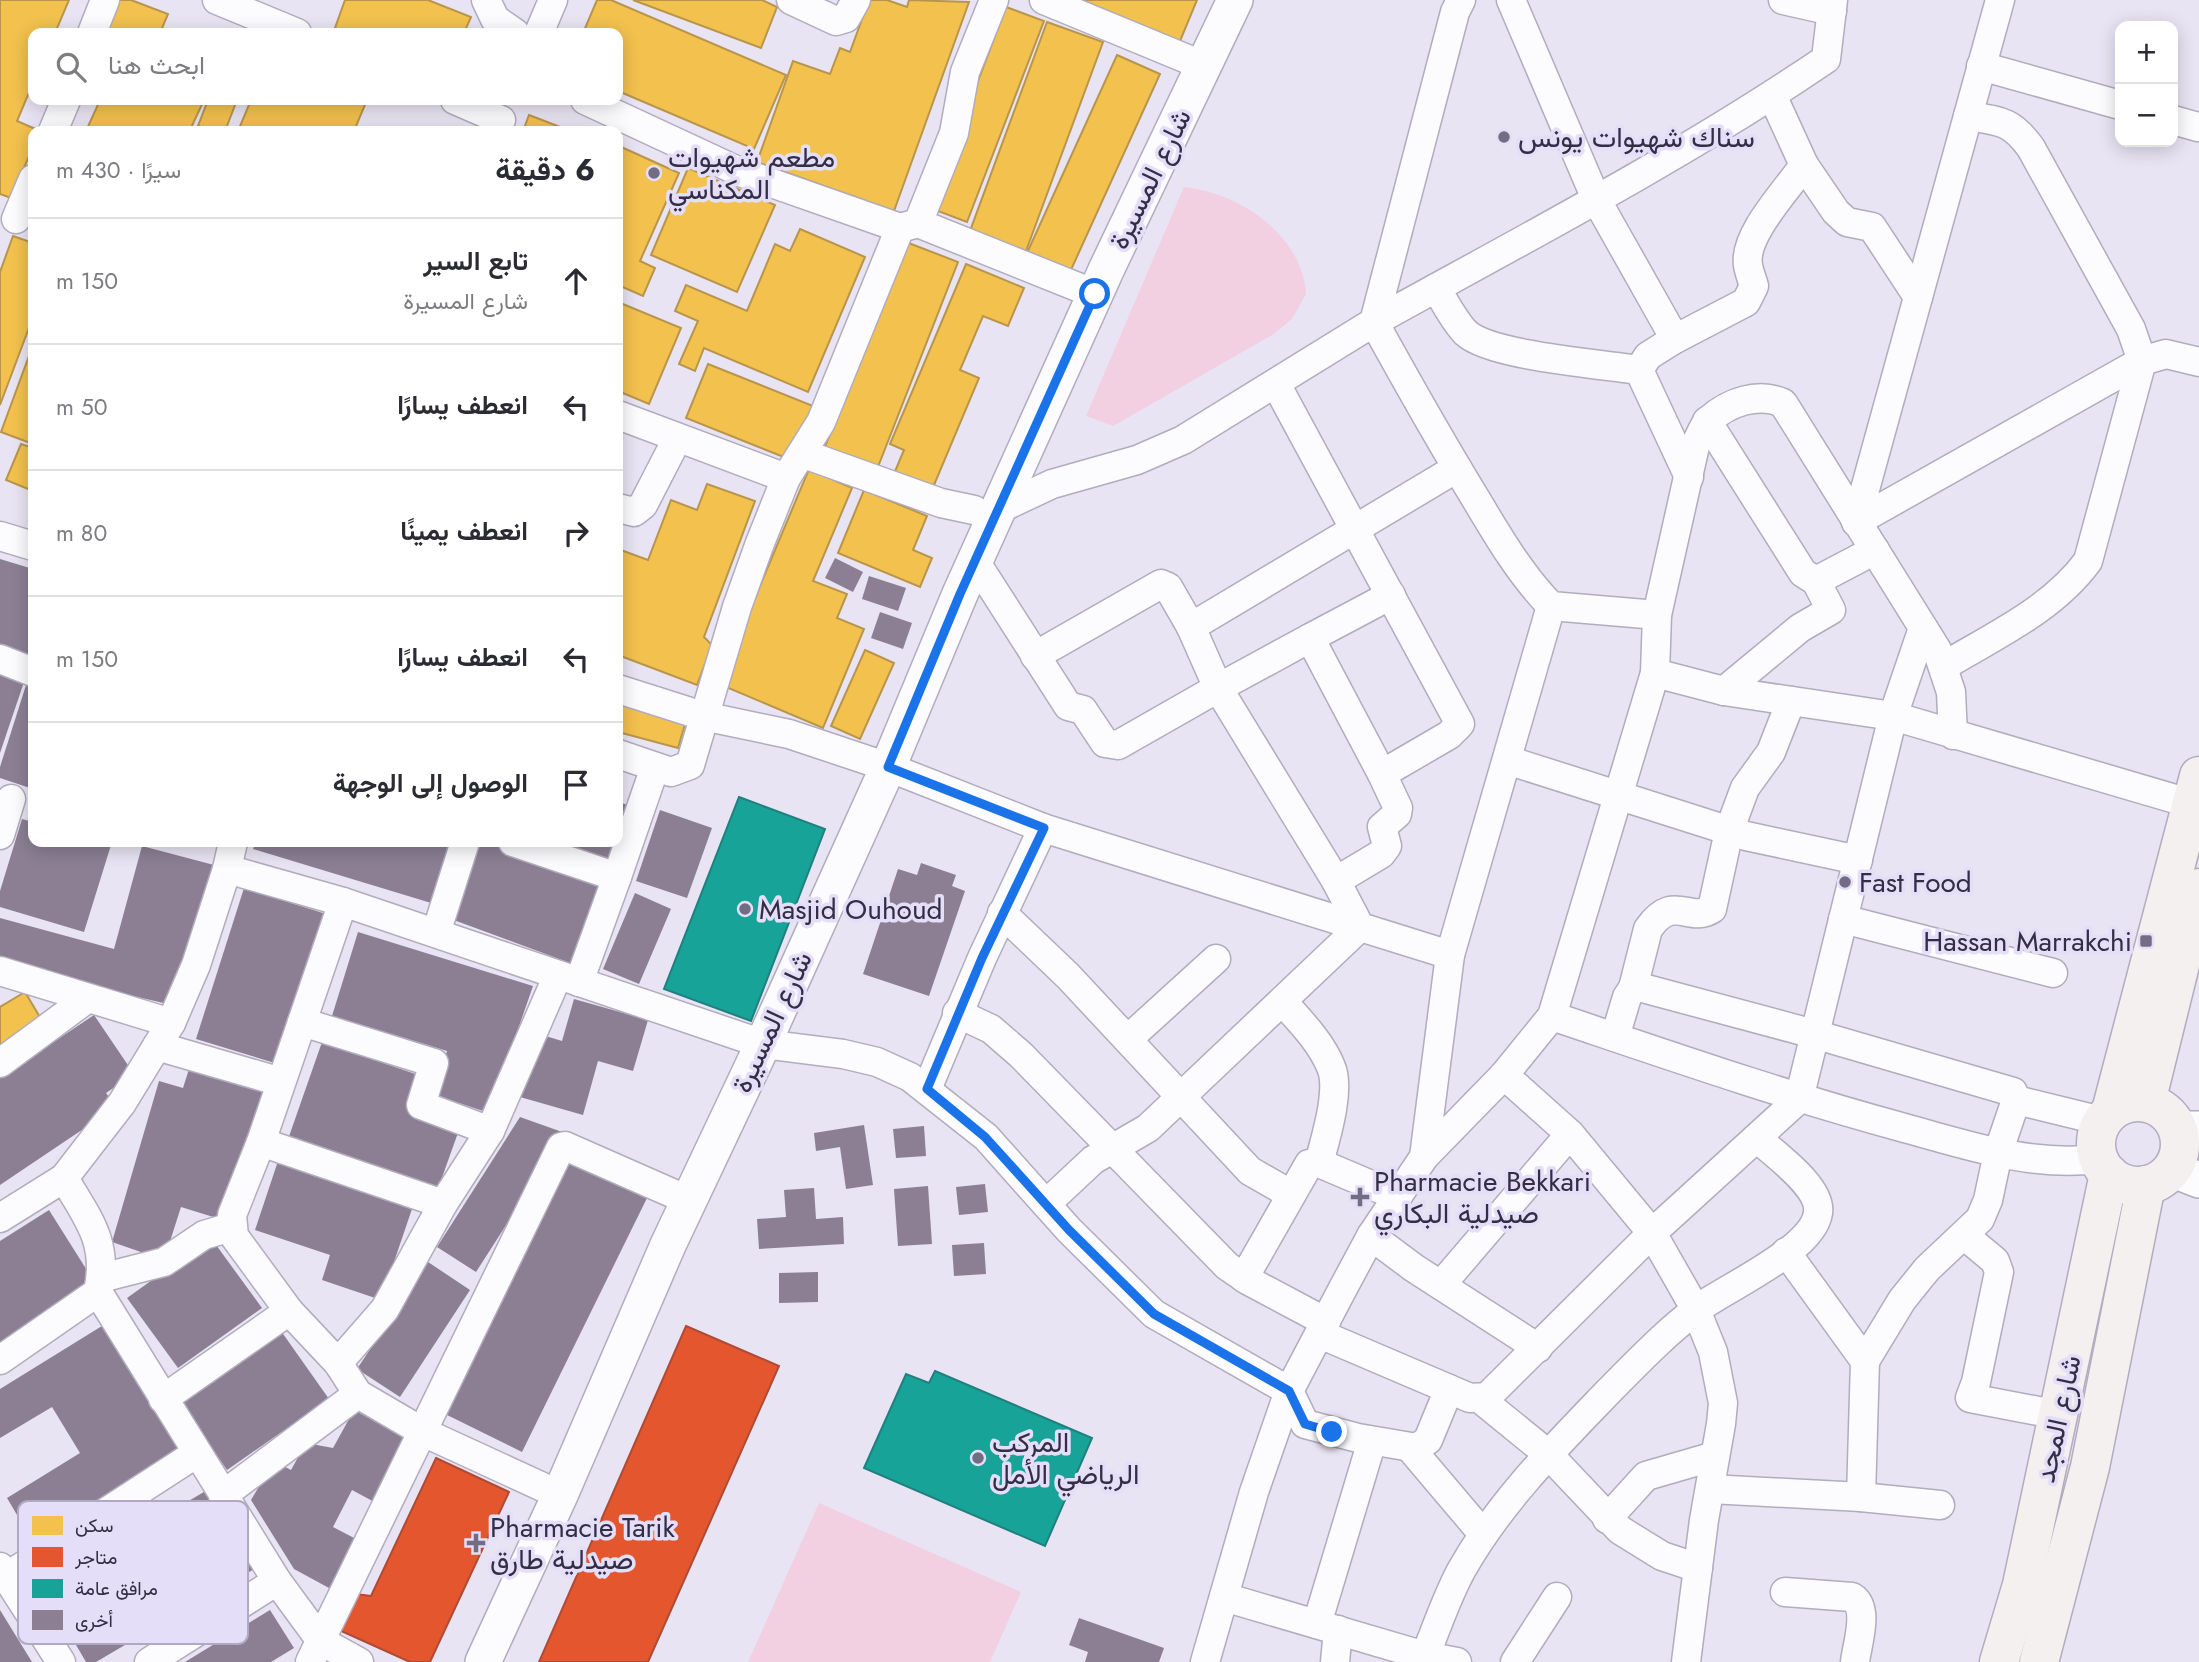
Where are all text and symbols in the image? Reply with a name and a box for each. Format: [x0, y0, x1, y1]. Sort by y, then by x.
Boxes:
map controls [2115, 21, 2178, 147]
button: + [2115, 21, 2178, 84]
search box [28, 28, 623, 105]
text: ابحث هنا [108, 46, 205, 84]
icon: search [52, 48, 90, 86]
button: − [2115, 84, 2178, 147]
street label: شارع المسيرة [1098, 102, 1202, 256]
place label: سناك شهيوات يونس [1518, 117, 1755, 158]
marker: سناك شهيوات يونس [1496, 129, 1512, 145]
place label: مطعم شهيوات المكناسي [668, 137, 835, 212]
text: 6 دقيقة [495, 148, 595, 191]
text: سيرًا · 430 m [56, 153, 181, 187]
marker: مطعم شهيوات المكناسي [646, 165, 662, 181]
text: تابع السير [423, 242, 528, 280]
icon: ahead [557, 262, 595, 300]
text: 150 m [56, 264, 118, 298]
route start [1079, 278, 1110, 309]
text: شارع المسيرة [403, 284, 528, 318]
text: انعطف يسارًا [397, 386, 528, 424]
icon: left [557, 388, 595, 426]
text: 50 m [56, 390, 108, 424]
text: انعطف يمينًا [400, 512, 528, 550]
icon: right [557, 514, 595, 552]
text: 80 m [56, 516, 107, 550]
text: انعطف يسارًا [397, 638, 528, 676]
icon: left [557, 640, 595, 678]
text: 150 m [56, 642, 118, 676]
text: الوصول إلى الوجهة [333, 764, 528, 802]
icon: arrive [557, 766, 595, 804]
place label: Fast Food [1859, 862, 1972, 903]
marker: Fast Food [1837, 874, 1853, 890]
place label: Masjid Ouhoud [759, 889, 943, 930]
marker: Masjid Ouhoud [737, 901, 753, 917]
place label: Hassan Marrakchi [1923, 921, 2132, 962]
marker: Hassan Marrakchi [2138, 933, 2154, 949]
street label: شارع المسيرة [721, 945, 823, 1099]
place label: Pharmacie Bekkari صيدلية البكاري [1374, 1161, 1591, 1236]
marker: Pharmacie Bekkari صيدلية البكاري [1352, 1189, 1368, 1205]
street label: شارع المجد [2025, 1351, 2091, 1487]
route end [1316, 1416, 1347, 1447]
place label: المركب الرياضي الأمل [992, 1422, 1140, 1497]
marker: المركب الرياضي الأمل [970, 1450, 986, 1466]
legend [18, 1501, 248, 1644]
place label: Pharmacie Tarik صيدلية طارق [490, 1507, 675, 1580]
text: سكن [75, 1512, 113, 1539]
marker: Pharmacie Tarik صيدلية طارق [468, 1535, 484, 1551]
text: متاجر [74, 1544, 117, 1571]
text: مرافق عامة [75, 1575, 158, 1602]
text: أخرى [75, 1607, 113, 1634]

